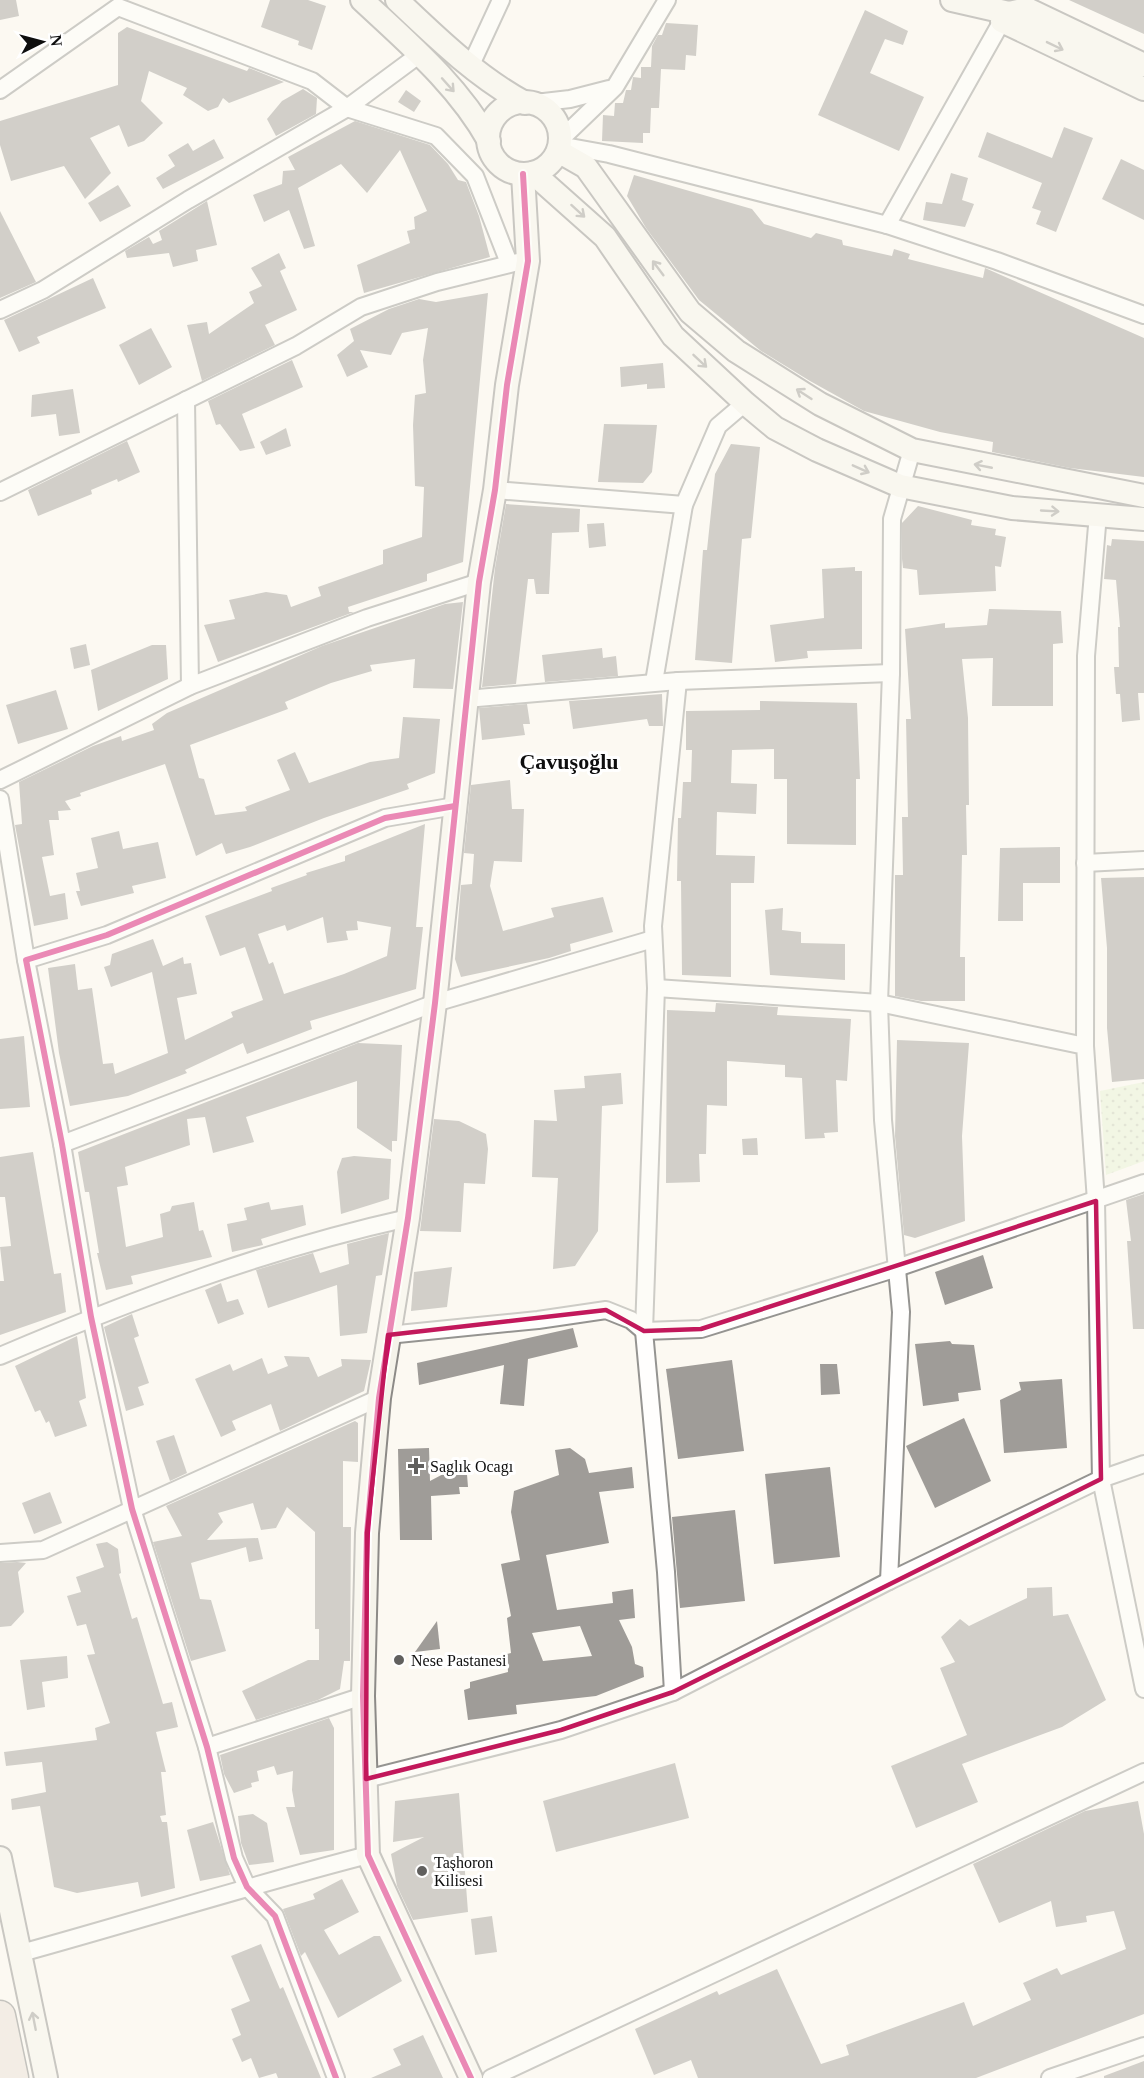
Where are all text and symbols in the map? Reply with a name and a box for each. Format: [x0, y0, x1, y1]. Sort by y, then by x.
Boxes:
north arrow [12, 12, 72, 72]
text: N [47, 34, 66, 48]
one-way arrow [1045, 41, 1063, 53]
one-way arrow [441, 77, 455, 92]
one-way arrow [570, 204, 585, 218]
one-way arrow [652, 261, 664, 277]
one-way arrow [693, 354, 708, 369]
one-way arrow [796, 388, 813, 400]
one-way arrow [974, 460, 994, 471]
one-way arrow [851, 464, 869, 475]
one-way arrow [1039, 505, 1059, 516]
district label: Çavuşoğlu [519, 749, 619, 774]
marker: Saglık Ocagı [407, 1457, 425, 1475]
place label: Saglık Ocagı [430, 1458, 514, 1476]
place label: Nese Pastanesi [411, 1652, 507, 1669]
marker: Nese Pastanesi [392, 1653, 406, 1667]
place label: Taşhoron Kilisesi [434, 1854, 493, 1889]
marker: Taşhoron Kilisesi [415, 1864, 429, 1878]
one-way arrow [28, 2011, 39, 2031]

